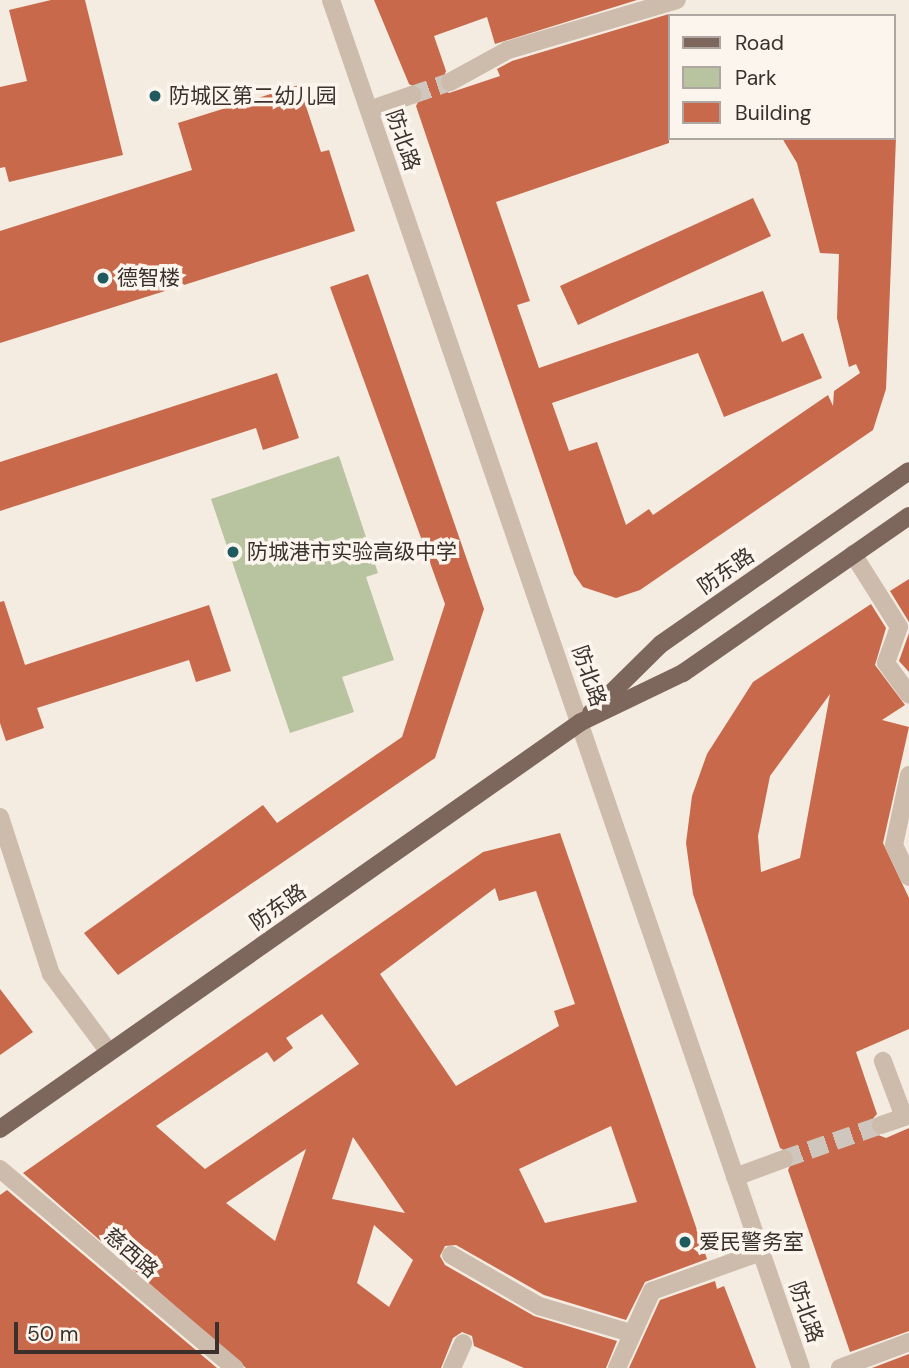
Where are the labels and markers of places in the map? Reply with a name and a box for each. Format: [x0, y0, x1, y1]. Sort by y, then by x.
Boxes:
place label: 防城区第二幼儿园 [169, 83, 337, 109]
marker: 防城区第二幼儿园 [147, 88, 163, 104]
place label: 德智楼 [117, 265, 180, 291]
marker: 德智楼 [95, 270, 111, 286]
place label: 防城港市实验高级中学 [247, 539, 457, 565]
marker: 防城港市实验高级中学 [225, 544, 241, 560]
place label: 爱民警务室 [699, 1229, 804, 1255]
marker: 爱民警务室 [677, 1234, 693, 1250]

